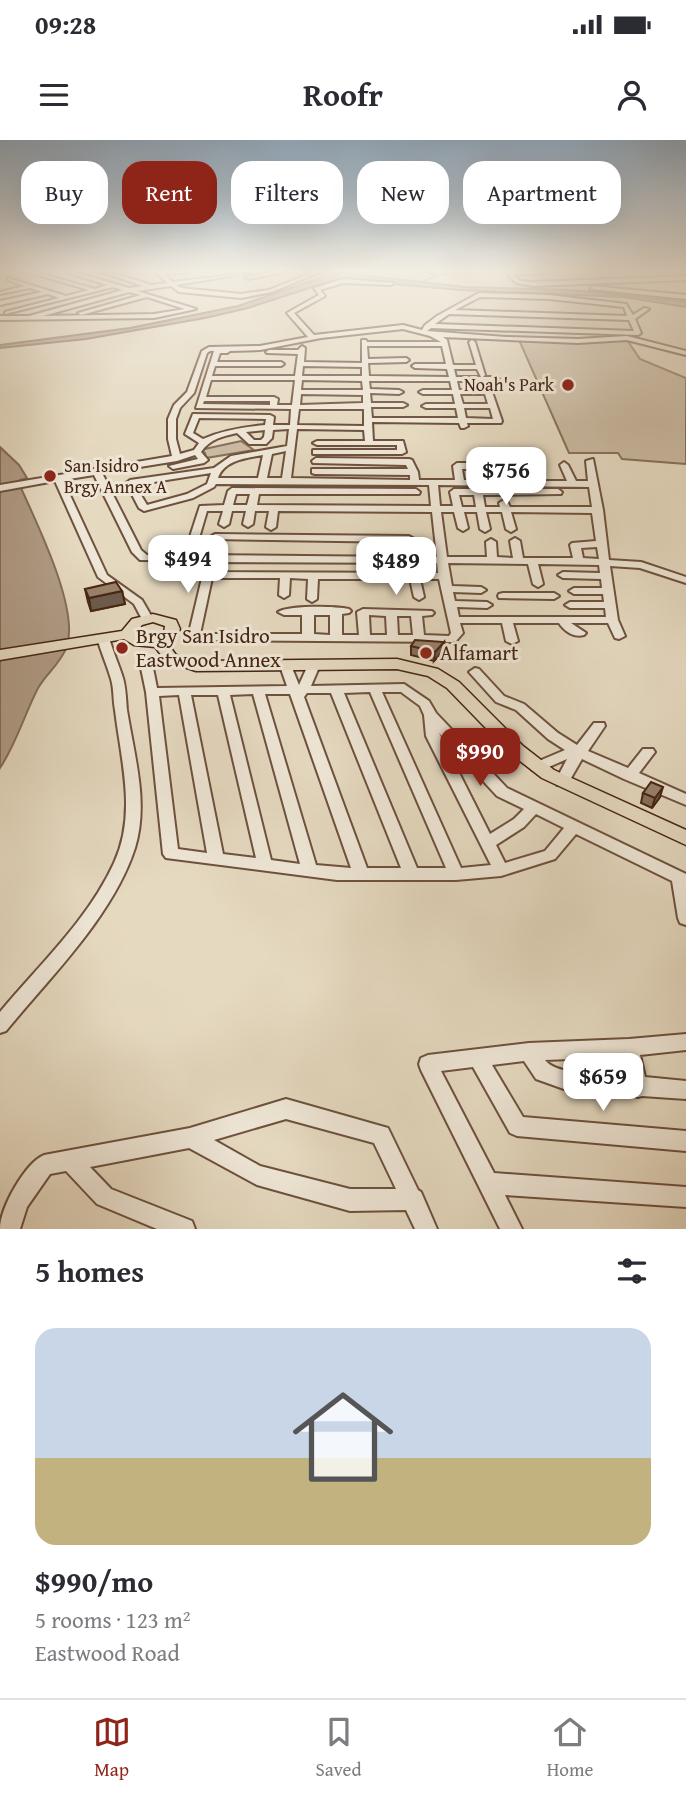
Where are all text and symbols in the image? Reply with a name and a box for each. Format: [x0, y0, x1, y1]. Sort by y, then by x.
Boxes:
text: 09:28 [35, 5, 96, 44]
text: Roofr [303, 71, 383, 118]
icon: menu [35, 76, 73, 114]
icon: person [613, 76, 651, 114]
chip: Buy [21, 161, 108, 224]
chip: Rent [122, 161, 217, 224]
chip: Filters [231, 161, 343, 224]
chip: New [357, 161, 449, 224]
chip: Apartment [463, 161, 621, 224]
place label: Noah's Park [464, 371, 555, 398]
marker: Noah's Park [560, 377, 576, 393]
pin: $756 [465, 448, 547, 507]
place label: San Isidro Brgy Annex A [64, 452, 167, 500]
text: $756 [482, 453, 530, 486]
marker: San Isidro Brgy Annex A [42, 468, 58, 484]
pin: $494 [147, 536, 229, 595]
pin: $489 [355, 538, 437, 597]
text: $494 [164, 541, 212, 574]
text: $489 [372, 543, 420, 576]
place label: Brgy San Isidro Eastwood Annex [136, 620, 281, 675]
place label: Alfamart [440, 637, 519, 668]
marker: Brgy San Isidro Eastwood Annex [114, 640, 130, 656]
marker: Alfamart [418, 645, 434, 661]
pin: $990 [439, 728, 521, 788]
text: $990 [456, 734, 504, 767]
pin: $659 [562, 1054, 644, 1113]
text: $659 [579, 1059, 627, 1092]
text: 5 homes [35, 1249, 144, 1293]
icon: filters [613, 1252, 651, 1290]
icon: home [280, 1374, 406, 1500]
text: $990/mo [35, 1559, 153, 1603]
text: 5 rooms · 123 m² [35, 1603, 190, 1636]
text: Eastwood Road [35, 1636, 180, 1669]
tab: Map [93, 1713, 131, 1783]
tab: Saved [316, 1713, 362, 1783]
tab: Home [547, 1713, 593, 1783]

